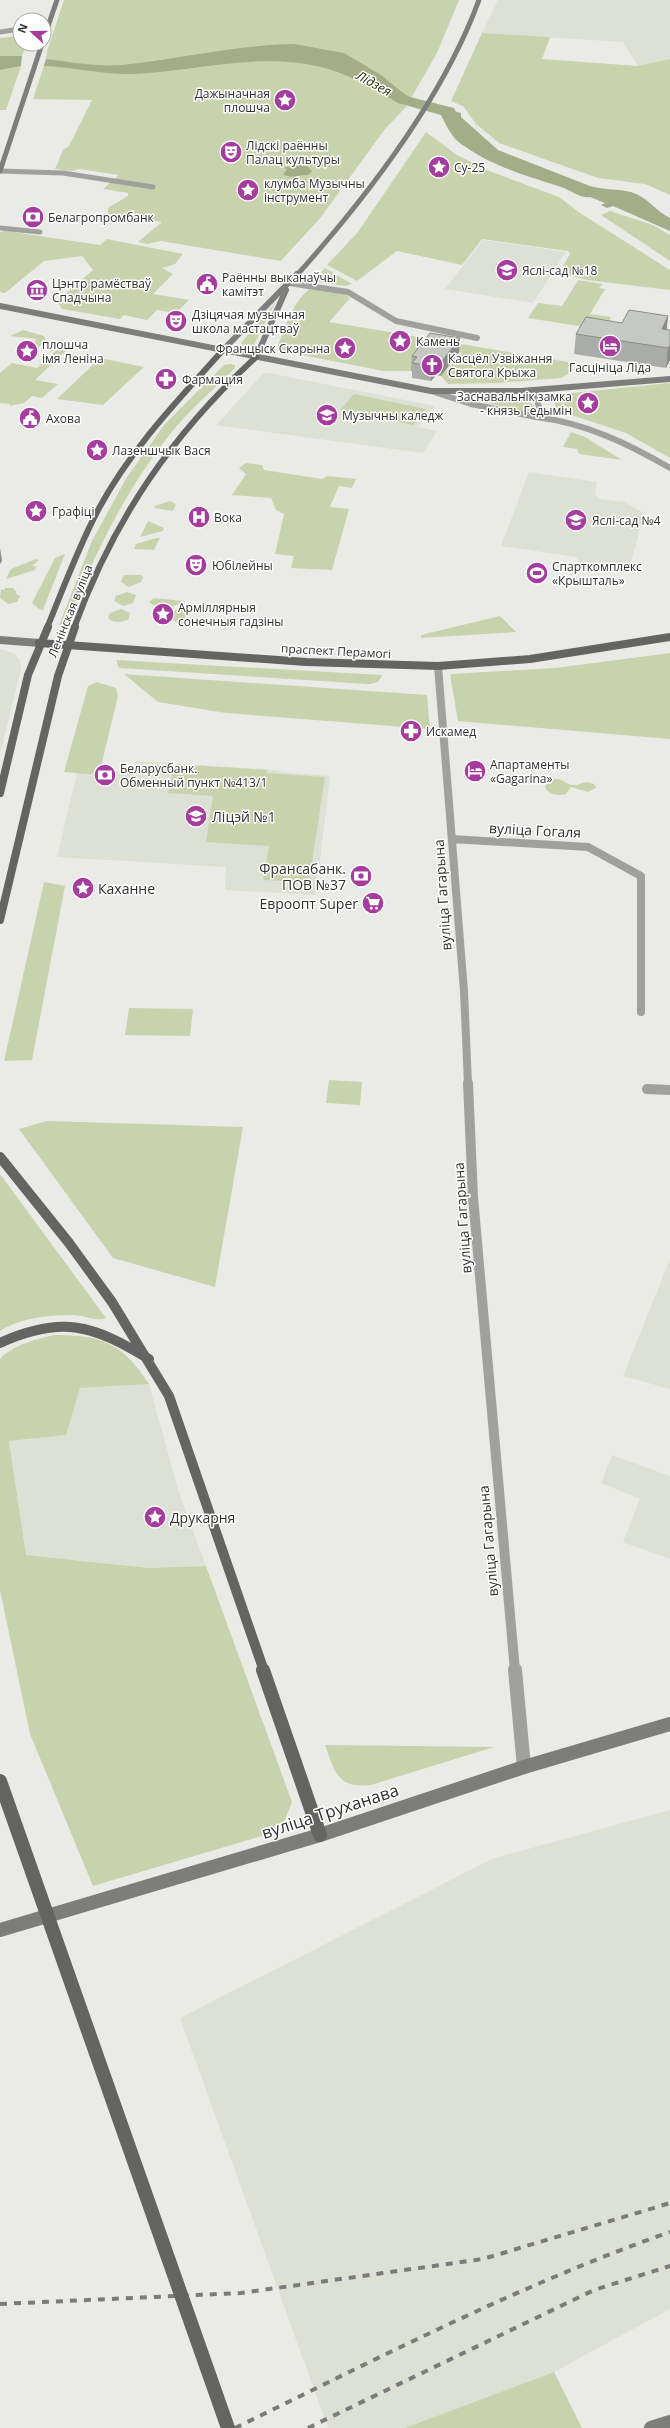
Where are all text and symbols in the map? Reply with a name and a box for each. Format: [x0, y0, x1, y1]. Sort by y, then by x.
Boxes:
north arrow [12, 12, 52, 52]
text: N [14, 21, 31, 35]
water label: Лідзея [352, 65, 395, 100]
place label: Дажыначная плошча [195, 85, 270, 116]
place icon: Дажыначная плошча [272, 87, 298, 113]
place label: Лідскі раённы Палац культуры [246, 137, 340, 168]
theatre icon: Лідскі раённы Палац культуры [218, 139, 244, 165]
place icon: Су-25 [426, 154, 452, 180]
place label: Су-25 [454, 159, 485, 176]
place label: клумба Музычны інструмент [264, 175, 365, 206]
place icon: клумба Музычны інструмент [235, 177, 261, 203]
bank icon: Белагропромбанк [20, 204, 46, 230]
place label: Белагропромбанк [48, 209, 155, 226]
school or university icon: Яслі-сад №18 [494, 257, 520, 283]
place label: Яслі-сад №18 [522, 262, 598, 279]
place label: Раённы выканаўчы камітэт [222, 269, 336, 300]
public building icon: Раённы выканаўчы камітэт [194, 271, 220, 297]
place label: Цэнтр рамёстваў Спадчына [52, 275, 152, 306]
museum icon: Цэнтр рамёстваў Спадчына [24, 277, 50, 303]
place label: Дзіцячая музычная школа мастацтваў [192, 306, 305, 337]
theatre icon: Дзіцячая музычная школа мастацтваў [163, 308, 189, 334]
place icon: Камень [387, 328, 413, 354]
place label: Камень [416, 333, 460, 350]
hotel icon: Гасцініца Ліда [597, 333, 623, 359]
place icon: Францыск Скарына [332, 335, 358, 361]
place label: плошча імя Леніна [42, 336, 104, 367]
place icon: плошча імя Леніна [14, 338, 40, 364]
place label: Францыск Скарына [216, 340, 330, 357]
place label: Касцёл Узвіжання Святога Крыжа [448, 350, 552, 381]
church icon: Касцёл Узвіжання Святога Крыжа [419, 352, 445, 378]
place label: Гасцініца Ліда [569, 359, 651, 376]
pharmacy icon: Фармация [153, 366, 179, 392]
place label: Фармация [182, 371, 243, 388]
place label: Заснавальнік замка - князь Гедымін [457, 388, 572, 419]
place icon: Заснавальнік замка - князь Гедымін [575, 390, 601, 416]
school or university icon: Музычны каледж [314, 402, 340, 428]
public building icon: Ахова [17, 405, 43, 431]
place label: Музычны каледж [342, 407, 443, 424]
place label: Ахова [46, 410, 81, 427]
place icon: Лазеншчык Вася [84, 437, 110, 463]
place label: Лазеншчык Вася [112, 442, 211, 459]
place icon: Графіці [23, 498, 49, 524]
place label: Графіці [52, 503, 94, 520]
hospital icon: Вока [186, 504, 212, 530]
school or university icon: Яслі-сад №4 [563, 507, 589, 533]
place label: Вока [214, 509, 242, 526]
place label: Яслі-сад №4 [592, 512, 661, 529]
theatre icon: Юбілейны [183, 552, 209, 578]
place label: Юбілейны [212, 557, 273, 574]
place label: Спарткомплекс «Крышталь» [552, 558, 642, 589]
sports icon: Спарткомплекс «Крышталь» [524, 560, 550, 586]
street label: Ленінская вуліца [44, 562, 96, 660]
place label: Арміллярныя сонечныя гадзіны [178, 599, 284, 630]
place icon: Арміллярныя сонечныя гадзіны [150, 601, 176, 627]
street label: праспект Перамогі [281, 640, 391, 662]
pharmacy icon: Искамед [398, 718, 424, 744]
place label: Искамед [426, 723, 476, 740]
place label: Апартаменты «Gagarina» [490, 756, 569, 787]
hotel icon: Апартаменты «Gagarina» [462, 758, 488, 784]
place label: Беларусбанк. Обменный пункт №413/1 [120, 760, 267, 791]
bank icon: Беларусбанк. Обменный пункт №413/1 [92, 762, 118, 788]
school or university icon: Ліцэй №1 [183, 803, 209, 829]
place label: Ліцэй №1 [212, 807, 276, 826]
street label: вуліца Гогаля [489, 818, 581, 842]
street label: вуліца Гагарына [429, 839, 455, 951]
place label: Франсабанк. ПОВ №37 [259, 859, 346, 894]
bank icon: Франсабанк. ПОВ №37 [348, 863, 374, 889]
place icon: Каханне [70, 875, 96, 901]
place label: Каханне [98, 879, 155, 898]
supermarket icon: Евроопт Super [360, 890, 386, 916]
place label: Евроопт Super [259, 894, 358, 913]
street label: вуліца Гагарына [449, 1162, 475, 1274]
street label: вуліца Гагарына [474, 1485, 502, 1597]
place icon: Друкарня [142, 1504, 168, 1530]
place label: Друкарня [170, 1508, 235, 1527]
street label: вуліца Труханава [259, 1778, 401, 1844]

